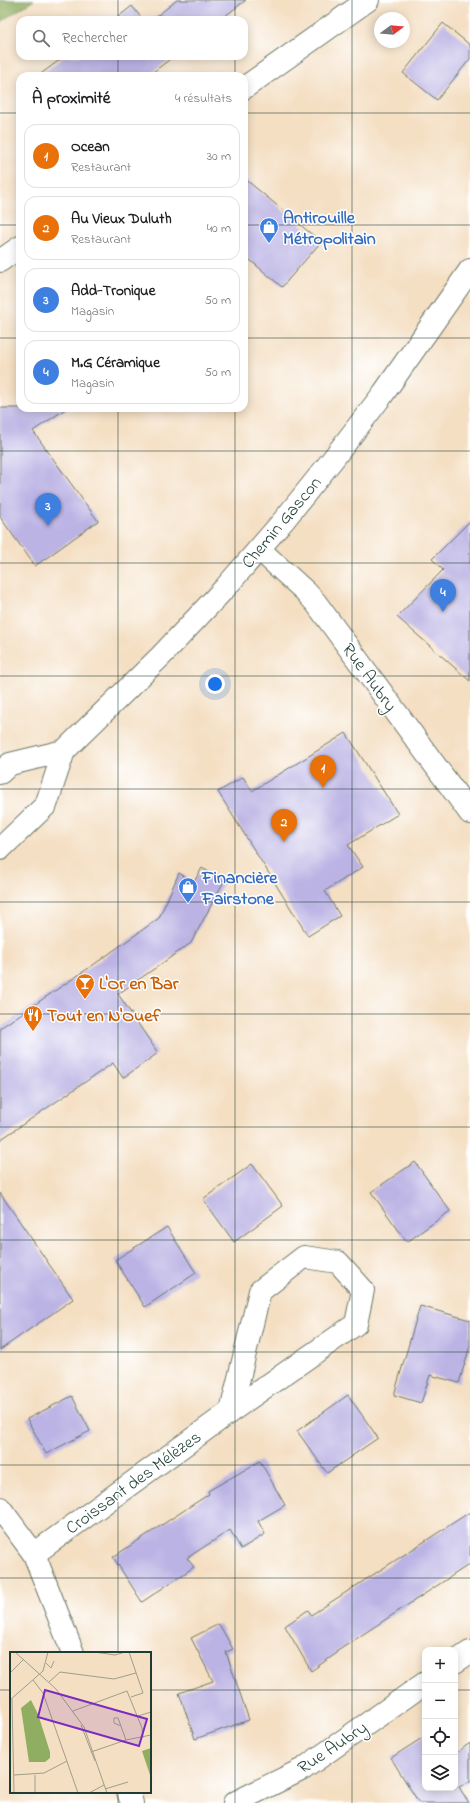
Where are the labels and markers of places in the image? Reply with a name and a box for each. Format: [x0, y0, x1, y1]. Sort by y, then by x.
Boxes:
place label: Antirouille Métropolitain [283, 206, 376, 253]
shop icon: Antirouille Métropolitain [258, 216, 280, 244]
pin: 3 [35, 493, 61, 526]
pin: 4 [430, 579, 456, 612]
pin: 1 [310, 755, 336, 788]
pin: 2 [271, 809, 297, 842]
place label: Financière Fairstone [201, 866, 278, 913]
shop icon: Financière Fairstone [177, 876, 199, 904]
bar icon: L'Or en Bar [74, 972, 96, 1000]
place label: L'Or en Bar [99, 972, 179, 998]
restaurant icon: Tout en N'Ouef [22, 1004, 44, 1032]
place label: Tout en N'Ouef [47, 1004, 161, 1030]

